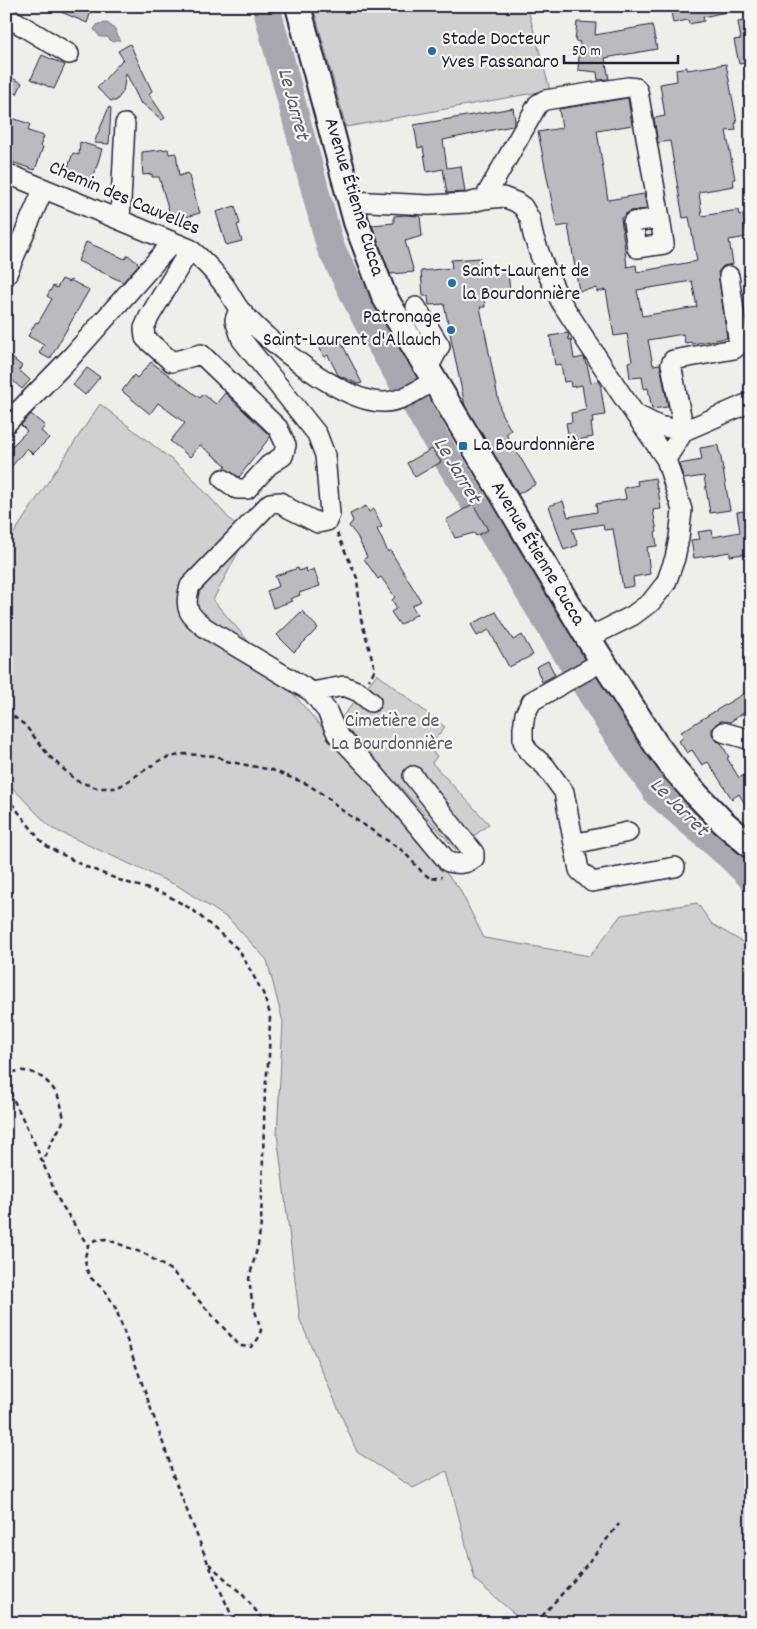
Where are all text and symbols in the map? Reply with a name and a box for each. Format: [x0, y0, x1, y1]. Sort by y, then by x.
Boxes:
place label: Stade Docteur Yves Fassanaro [442, 26, 559, 77]
scale bar [564, 32, 678, 64]
text: 50 m [572, 41, 601, 63]
marker: Stade Docteur Yves Fassanaro [426, 45, 438, 57]
water label: Le Jarret [268, 65, 316, 145]
street label: Avenue Étienne Cucca [316, 114, 391, 280]
street label: Chemin des Cauvelles [44, 154, 204, 244]
place label: Saint-Laurent de la Bourdonnière [462, 258, 589, 309]
marker: Saint-Laurent de la Bourdonnière [446, 277, 458, 289]
place label: Patronage Saint-Laurent d'Allauch [263, 304, 441, 355]
marker: Patronage Saint-Laurent d'Allauch [445, 324, 457, 336]
water label: Le Jarret [424, 432, 489, 512]
place label: La Bourdonnière [473, 432, 595, 460]
marker: La Bourdonnière [457, 440, 469, 452]
street label: Avenue Étienne Cucca [483, 476, 592, 632]
park label: Cimetière de La Bourdonnière [331, 708, 453, 759]
water label: Le Jarret [642, 772, 716, 846]

